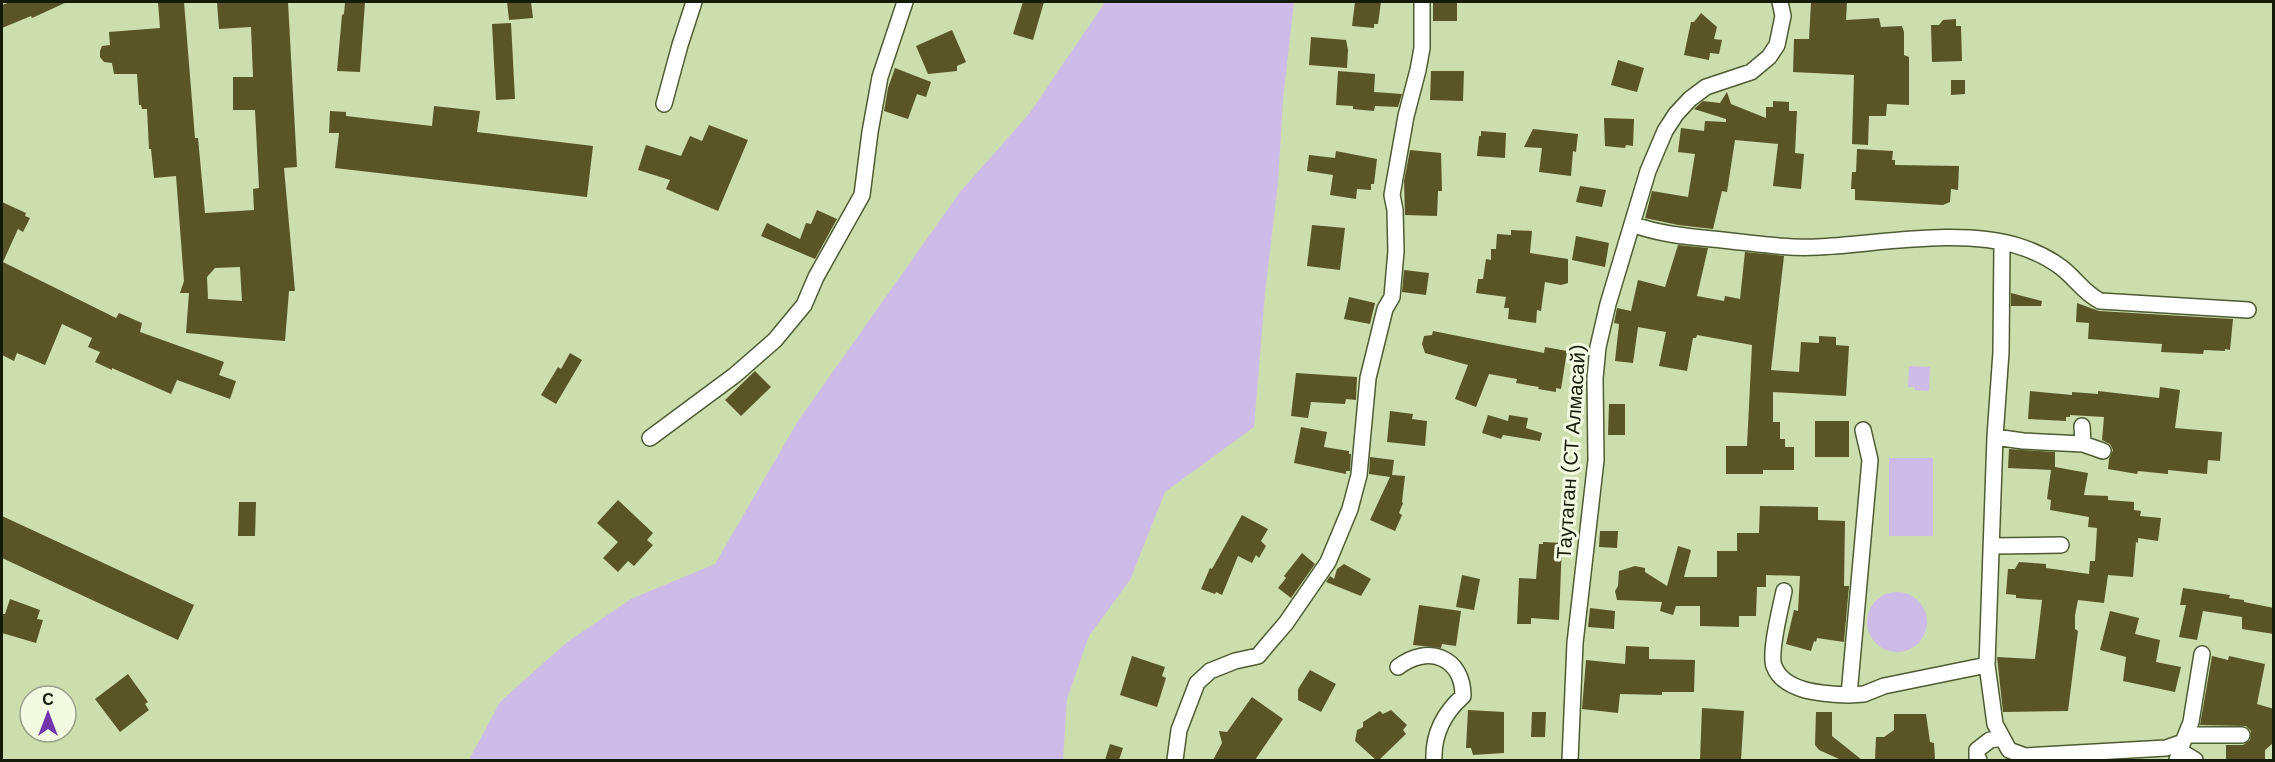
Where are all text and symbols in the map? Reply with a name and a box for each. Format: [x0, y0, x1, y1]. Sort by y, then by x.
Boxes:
street label: Таутаган (СТ Алмасай) [1551, 344, 1591, 560]
north arrow [18, 684, 78, 744]
text: С [42, 689, 54, 710]

